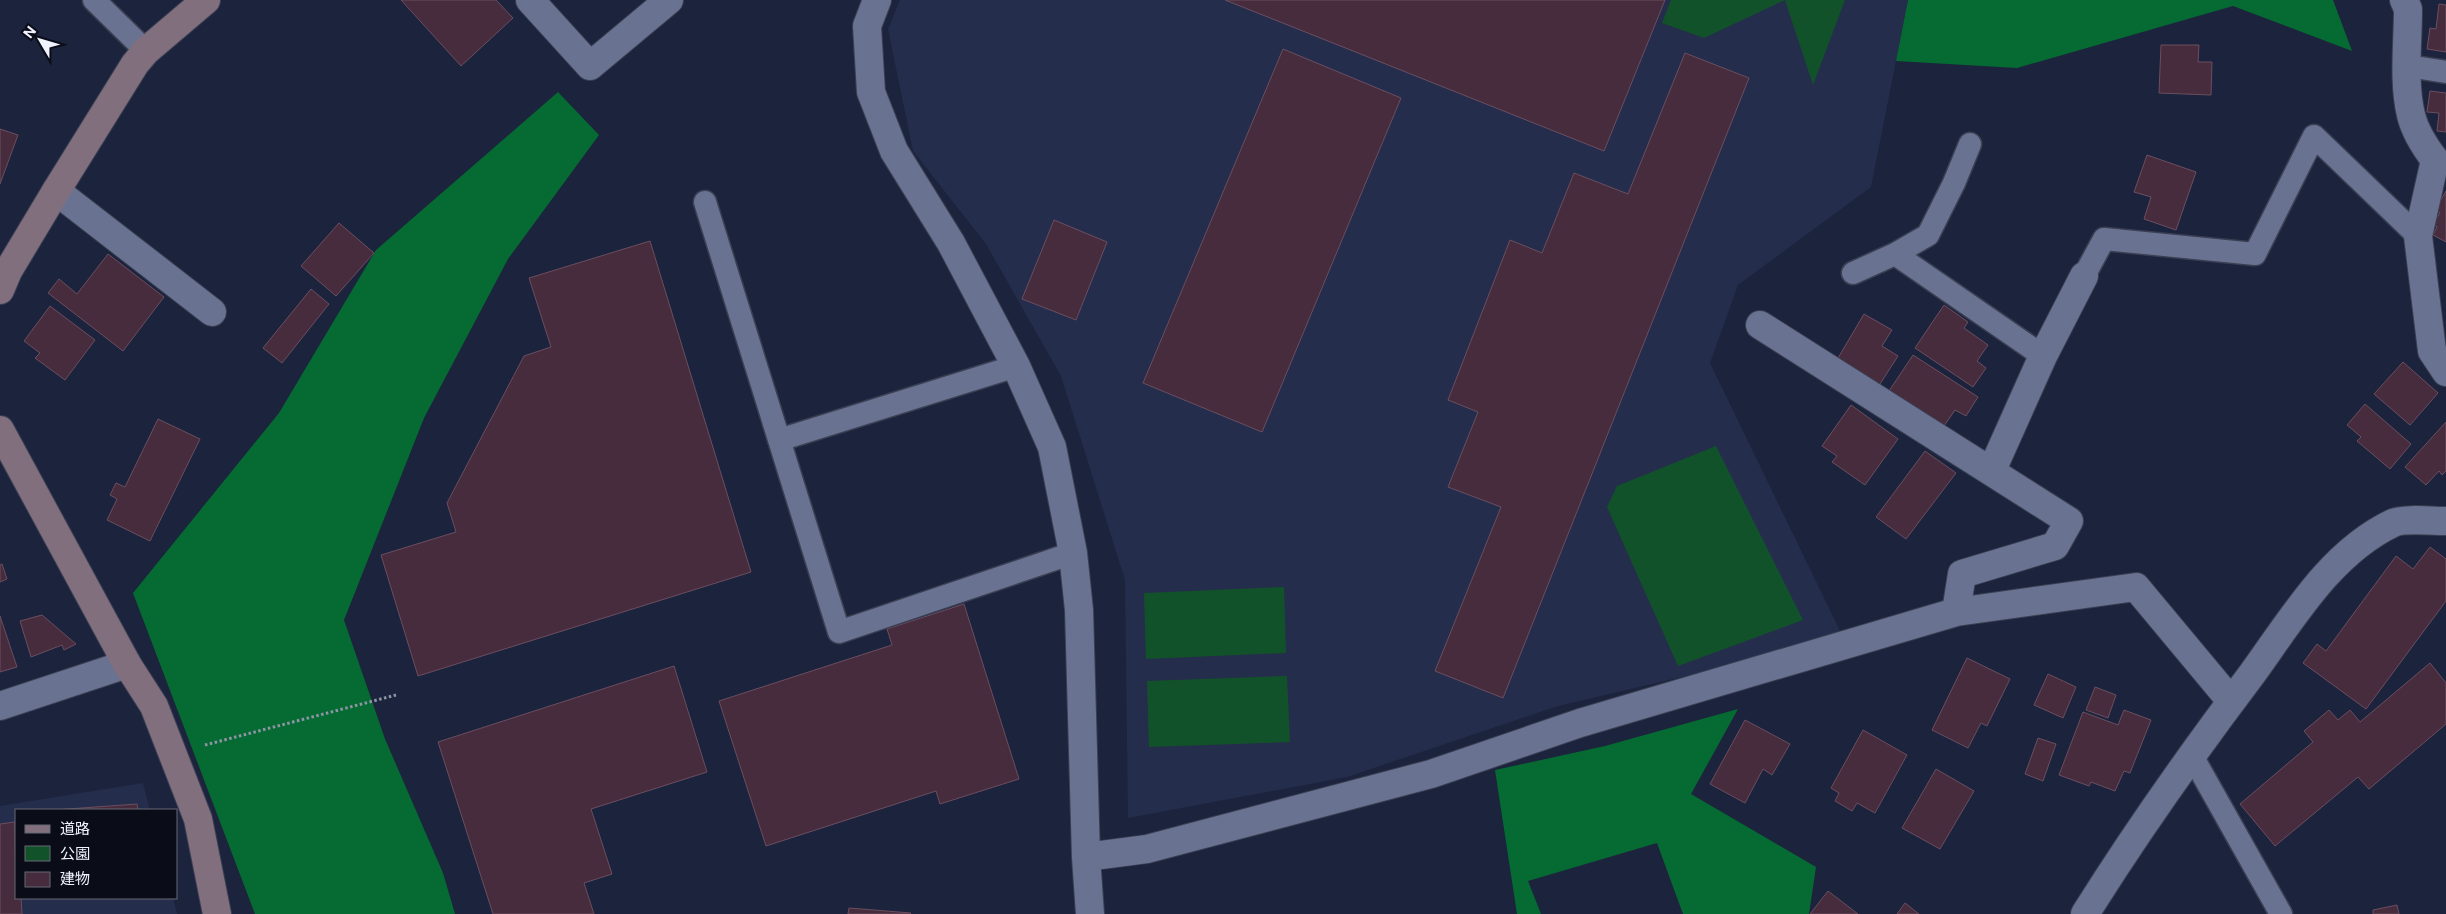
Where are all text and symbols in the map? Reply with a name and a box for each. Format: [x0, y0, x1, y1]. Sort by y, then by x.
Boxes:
north arrow [15, 15, 65, 65]
text: N [20, 23, 39, 41]
legend [15, 809, 178, 899]
text: 道路 [60, 820, 90, 837]
text: 公園 [60, 845, 90, 862]
text: 建物 [60, 870, 90, 887]

